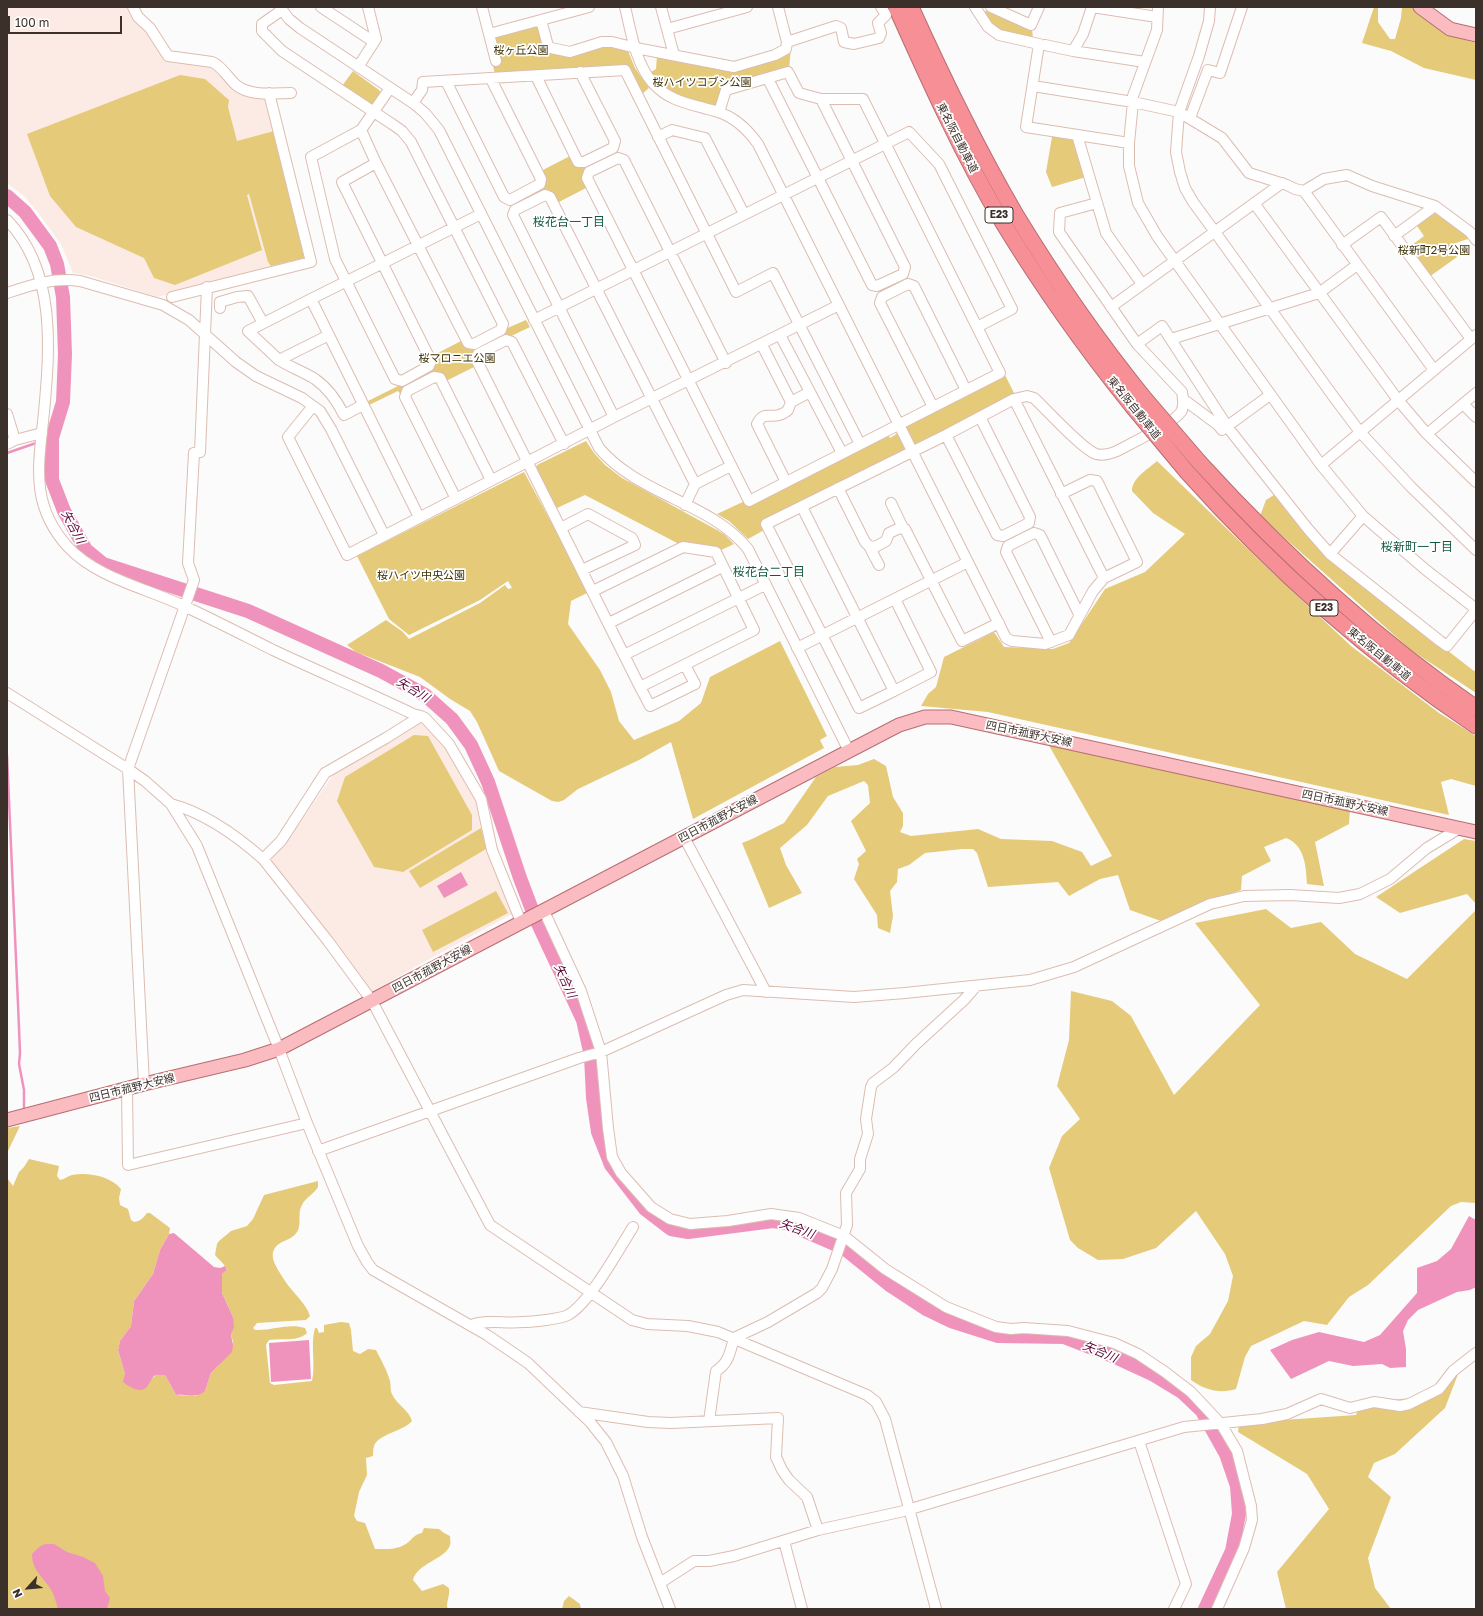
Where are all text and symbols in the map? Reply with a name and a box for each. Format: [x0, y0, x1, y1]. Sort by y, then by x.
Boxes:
scale bar [10, 8, 124, 34]
text: 100 m [15, 15, 49, 30]
park label: 桜ヶ丘公園 [494, 44, 548, 58]
park label: 桜ハイツコブシ公園 [653, 76, 751, 90]
street label: 東名阪自動車道 [934, 101, 980, 175]
road number: E23 [985, 207, 1013, 223]
district label: 桜花台一丁目 [533, 215, 605, 229]
park label: 桜新町2号公園 [1398, 244, 1470, 258]
park label: 桜マロニエ公園 [419, 352, 495, 366]
street label: 東名阪自動車道 [1105, 374, 1163, 442]
water label: 矢合川 [58, 508, 88, 546]
district label: 桜新町一丁目 [1381, 540, 1453, 554]
district label: 桜花台二丁目 [733, 565, 805, 579]
park label: 桜ハイツ中央公園 [377, 569, 465, 583]
road number: E23 [1310, 600, 1338, 616]
street label: 東名阪自動車道 [1345, 625, 1413, 683]
water label: 矢合川 [394, 675, 432, 705]
street label: 四日市菰野大安線 [985, 718, 1073, 750]
street label: 四日市菰野大安線 [1301, 787, 1389, 819]
street label: 四日市菰野大安線 [676, 793, 760, 845]
street label: 四日市菰野大安線 [390, 943, 474, 995]
water label: 矢合川 [551, 962, 579, 1000]
street label: 四日市菰野大安線 [88, 1071, 176, 1105]
water label: 矢合川 [778, 1216, 816, 1242]
water label: 矢合川 [1081, 1338, 1119, 1366]
north arrow [8, 1568, 48, 1608]
text: N [9, 1587, 25, 1600]

